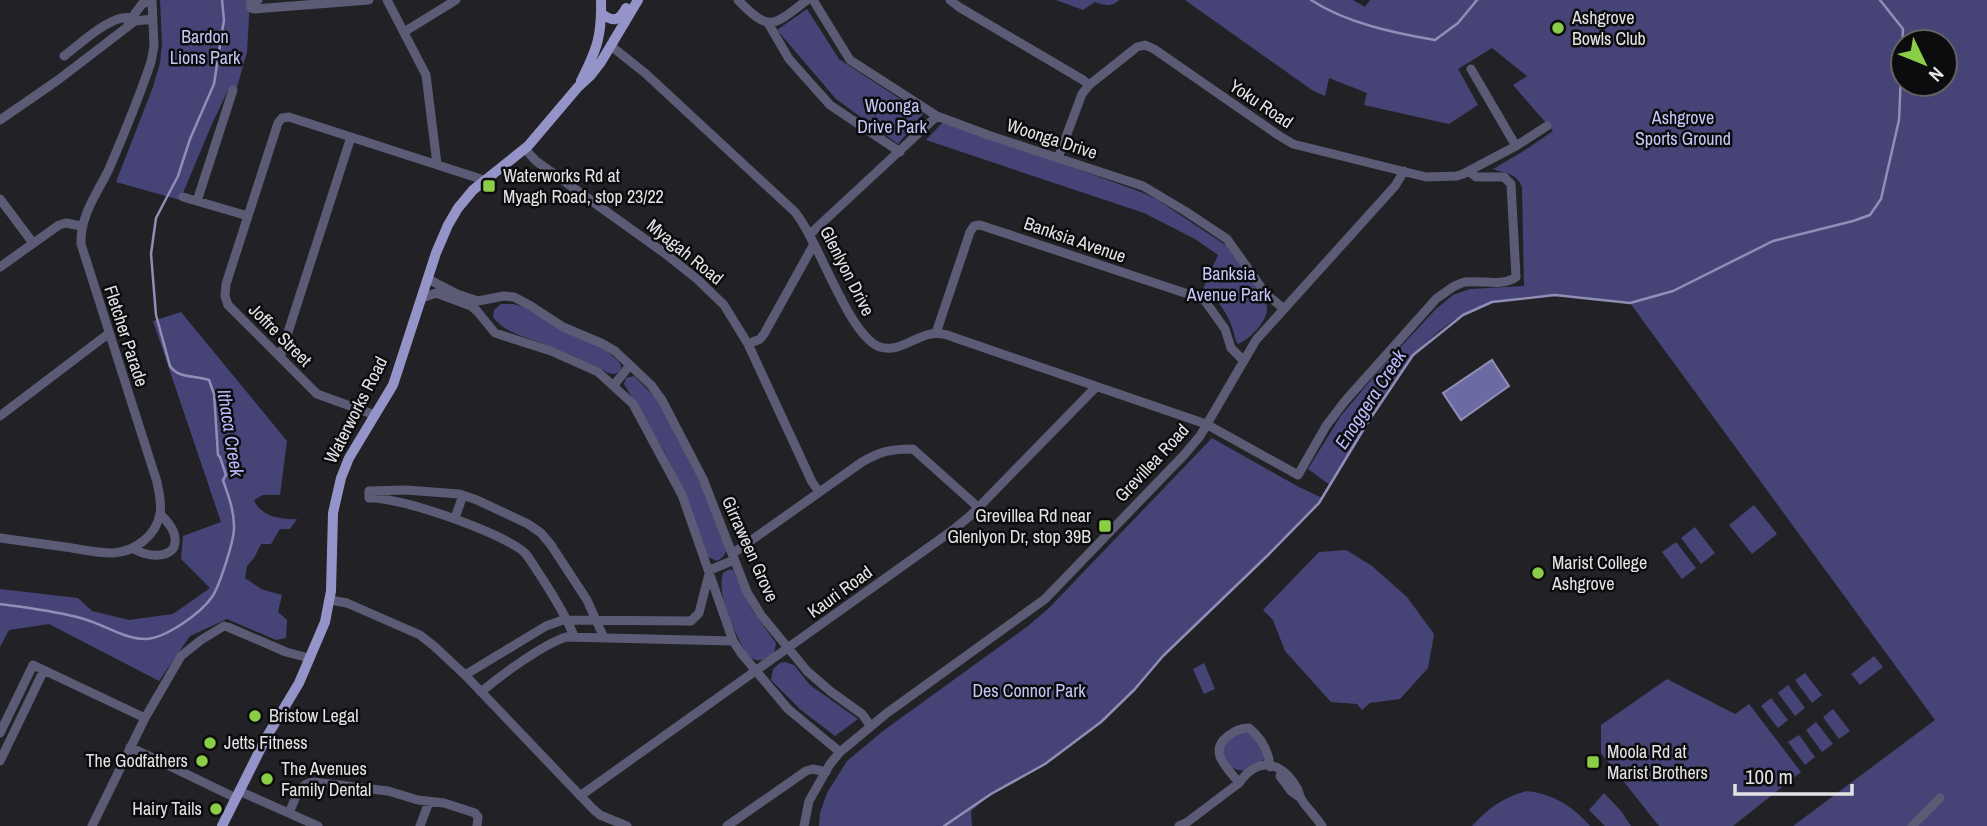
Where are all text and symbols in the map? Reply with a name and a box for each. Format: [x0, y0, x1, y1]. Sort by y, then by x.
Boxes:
place label: Ashgrove Bowls Club [1571, 5, 1646, 51]
marker: Ashgrove Bowls Club [1550, 20, 1566, 36]
park label: Bardon Lions Park [170, 24, 241, 70]
north arrow [1889, 28, 1959, 98]
text: N [1923, 62, 1950, 88]
street label: Yoku Road [1225, 73, 1298, 134]
park label: Woonga Drive Park [857, 93, 927, 139]
park label: Ashgrove Sports Ground [1635, 105, 1731, 151]
street label: Woonga Drive [1004, 112, 1101, 165]
place label: Waterworks Rd at Myagh Road, stop 23/22 [503, 163, 664, 209]
marker: Waterworks Rd at Myagh Road, stop 23/22 [481, 178, 497, 194]
street label: Banksia Avenue [1021, 210, 1130, 269]
street label: Myagah Road [642, 213, 729, 290]
street label: Glenlyon Drive [814, 222, 881, 320]
park label: Banksia Avenue Park [1186, 261, 1272, 307]
street label: Fletcher Parade [98, 282, 155, 390]
street label: Joffre Street [243, 297, 318, 372]
water label: Enoggera Creek [1328, 343, 1412, 454]
street label: Waterworks Road [318, 352, 393, 467]
water label: Ithaca Creek [211, 387, 251, 480]
street label: Grevillea Road [1109, 418, 1194, 507]
street label: Girraween Grove [716, 492, 785, 606]
place label: Grevillea Rd near Glenlyon Dr, stop 39B [947, 503, 1091, 549]
marker: Grevillea Rd near Glenlyon Dr, stop 39B [1097, 518, 1113, 534]
place label: Marist College Ashgrove [1551, 550, 1647, 596]
street label: Kauri Road [802, 560, 877, 624]
marker: Marist College Ashgrove [1530, 565, 1546, 581]
park label: Des Connor Park [972, 678, 1086, 703]
place label: Bristow Legal [269, 703, 358, 728]
marker: Bristow Legal [247, 708, 263, 724]
place label: Jetts Fitness [224, 730, 308, 755]
marker: Jetts Fitness [202, 735, 218, 751]
place label: Moola Rd at Marist Brothers [1607, 739, 1708, 785]
place label: The Godfathers [85, 748, 188, 773]
scale bar [1735, 752, 1852, 796]
marker: The Godfathers [194, 753, 210, 769]
marker: Moola Rd at Marist Brothers [1585, 754, 1601, 770]
place label: The Avenues Family Dental [281, 756, 371, 802]
text: 100 m [1745, 762, 1793, 791]
marker: The Avenues Family Dental [259, 771, 275, 787]
place label: Hairy Tails [132, 796, 202, 821]
marker: Hairy Tails [208, 801, 224, 817]

